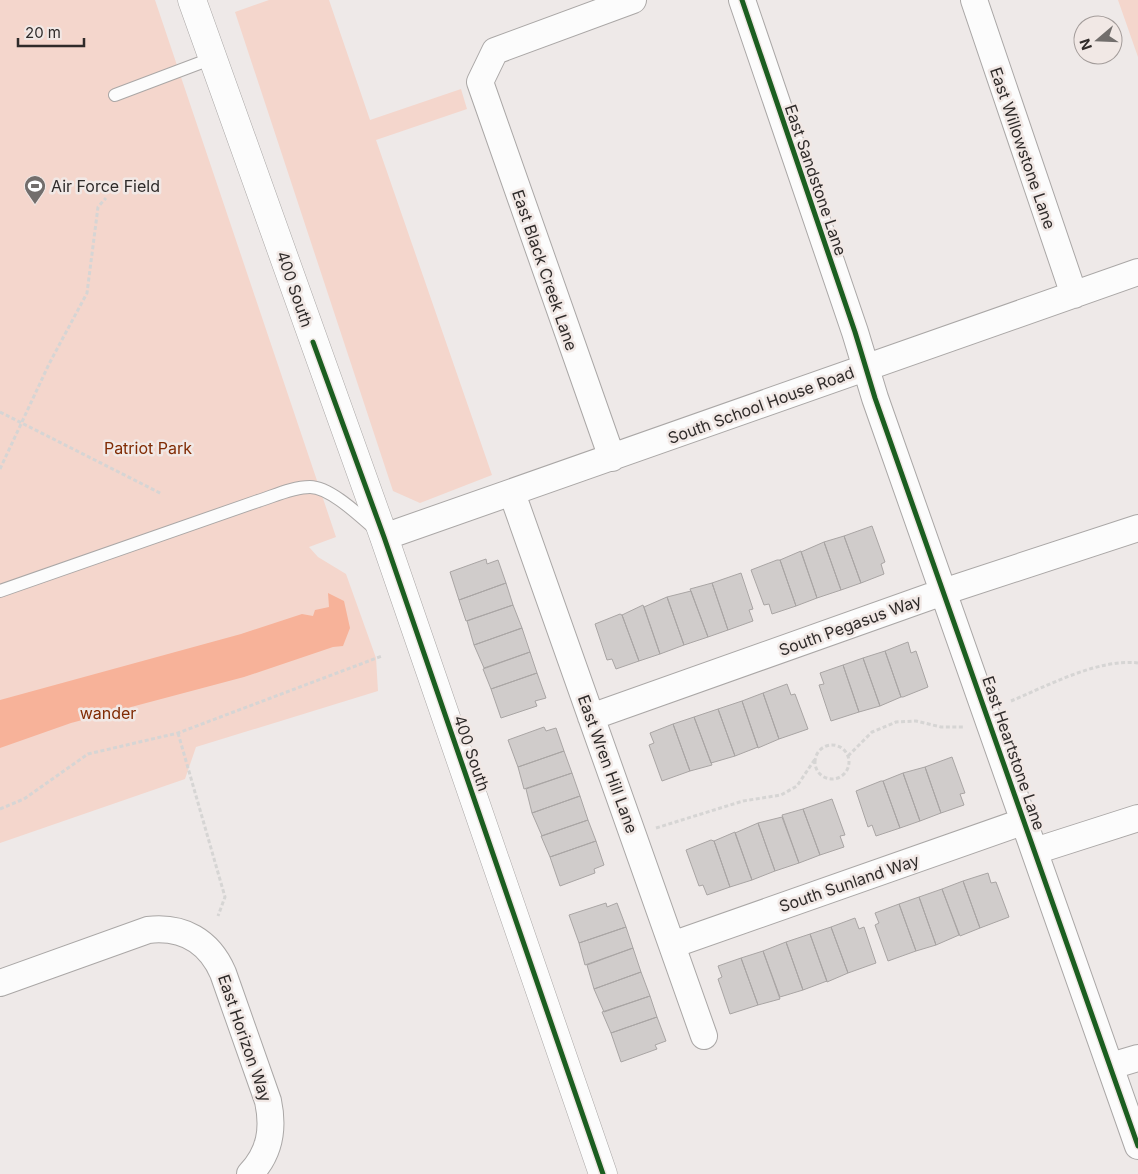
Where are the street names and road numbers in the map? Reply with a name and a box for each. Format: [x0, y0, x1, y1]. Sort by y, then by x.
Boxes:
street label: East Willowstone Lane [986, 64, 1060, 232]
street label: East Sandstone Lane [781, 102, 851, 258]
street label: East Black Creek Lane [508, 187, 582, 353]
street label: 400 South [273, 248, 317, 330]
street label: South School House Road [665, 362, 857, 448]
street label: South Pegasus Way [776, 590, 924, 660]
street label: East Heartstone Lane [978, 673, 1050, 833]
street label: East Wren Hill Lane [574, 692, 642, 836]
street label: 400 South [450, 712, 494, 794]
street label: South Sunland Way [776, 850, 922, 916]
street label: East Horizon Way [214, 972, 276, 1104]

